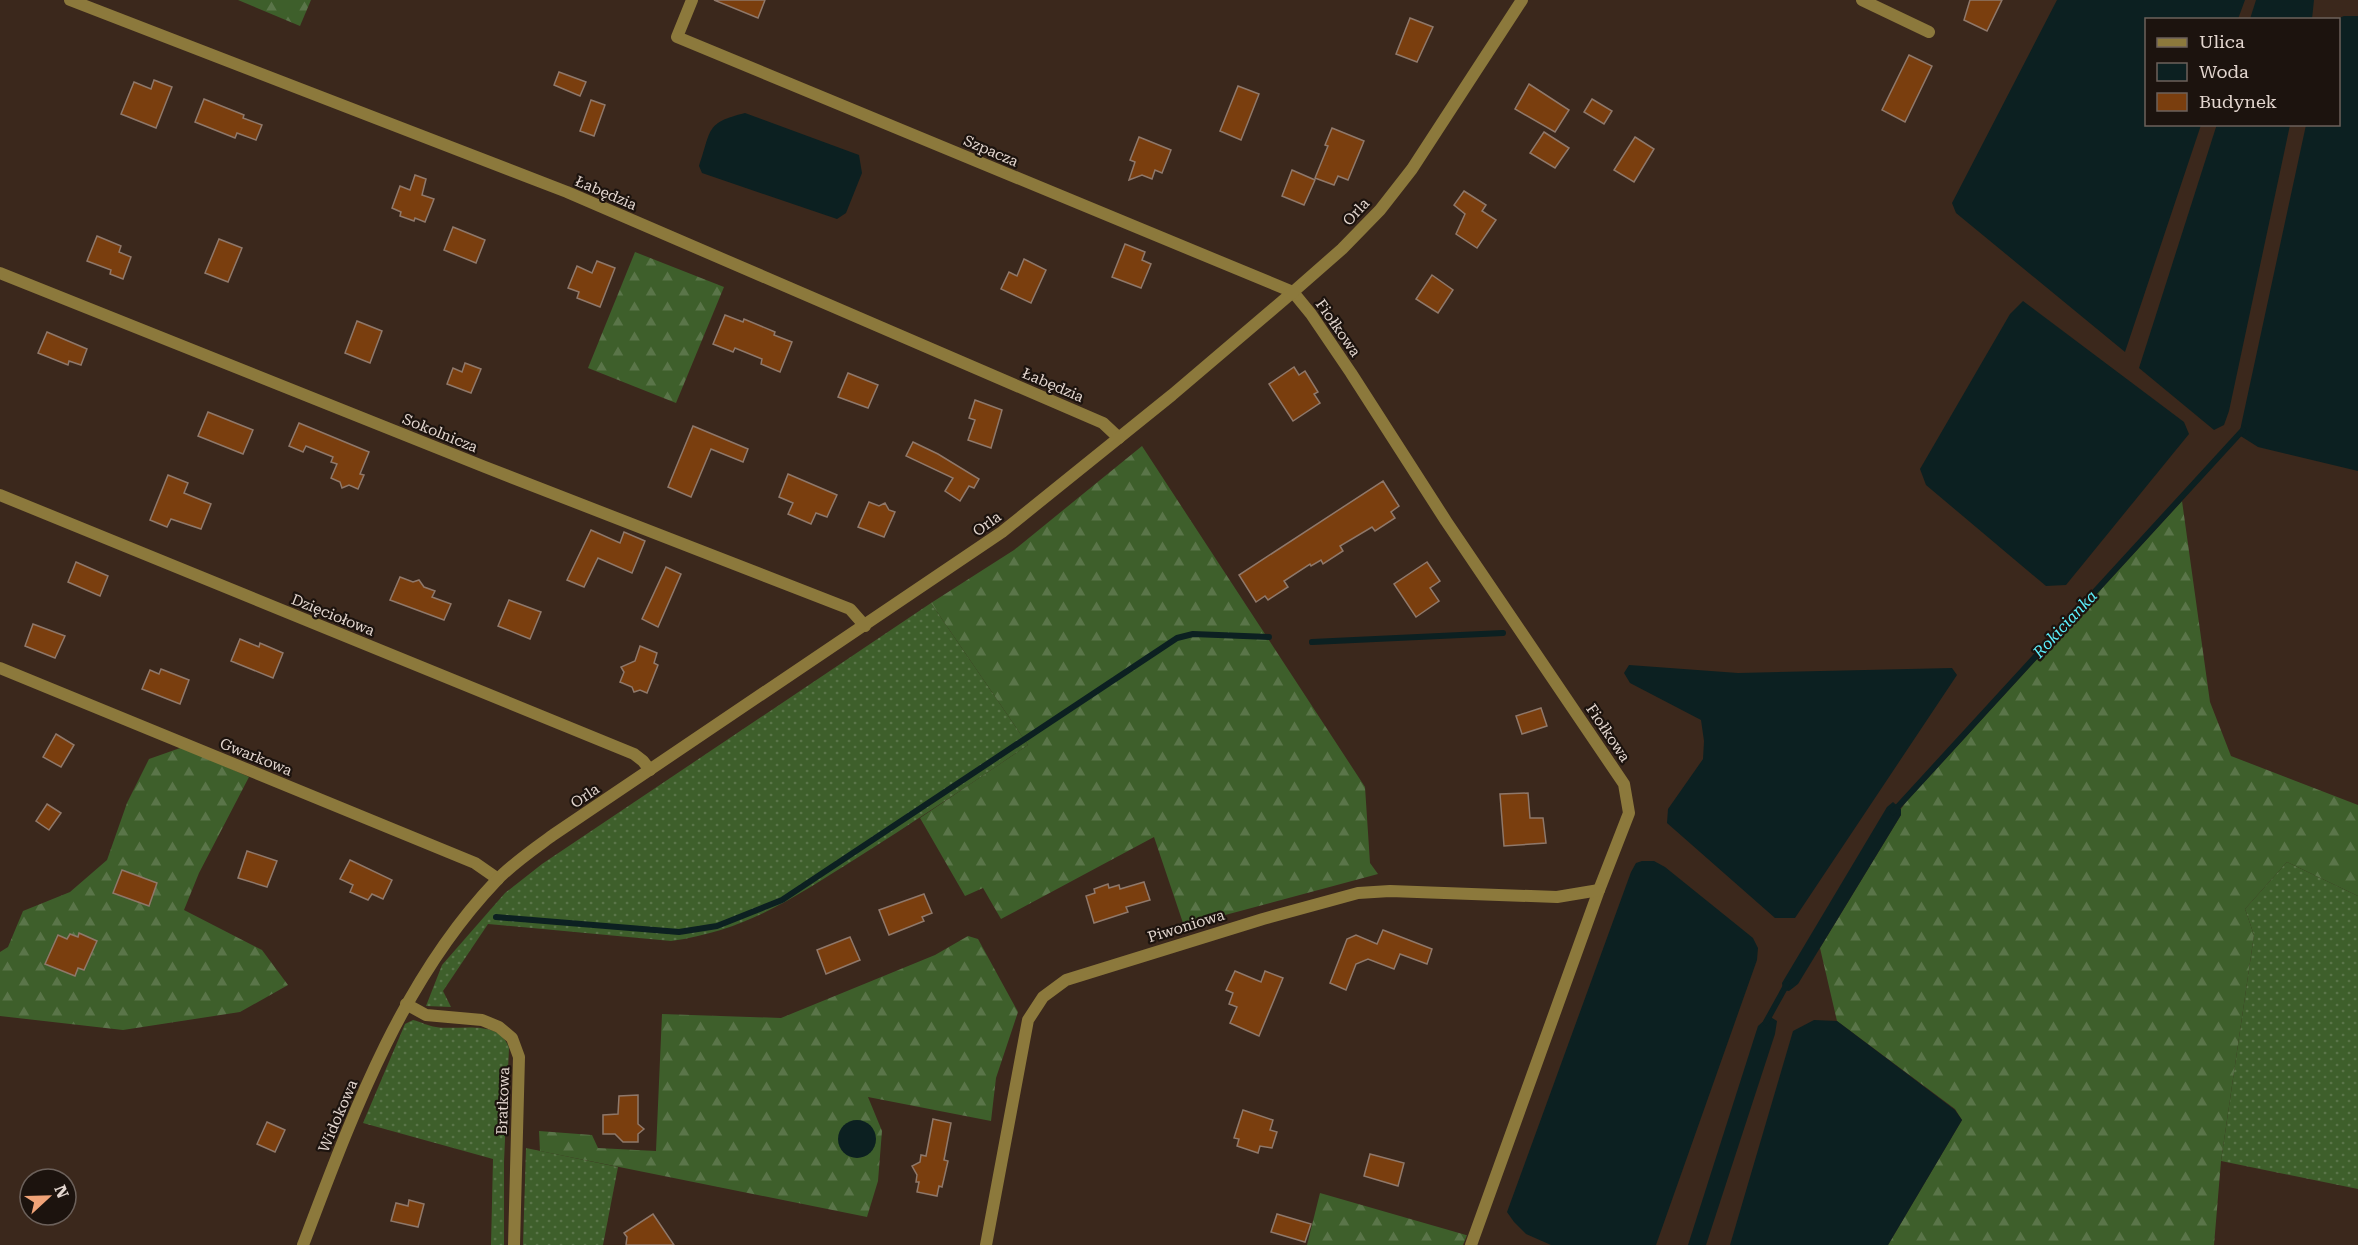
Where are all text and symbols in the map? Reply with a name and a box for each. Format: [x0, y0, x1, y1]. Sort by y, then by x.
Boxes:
legend [2145, 18, 2340, 126]
text: Ulica [2199, 31, 2245, 52]
text: Woda [2199, 61, 2249, 82]
text: Budynek [2199, 91, 2277, 112]
street label: Szpacza [961, 131, 1021, 171]
street label: Łabędzia [573, 172, 639, 214]
street label: Orla [1339, 195, 1373, 229]
street label: Fiołkowa [1312, 296, 1364, 360]
street label: Łabędzia [1020, 364, 1086, 406]
street label: Sokolnicza [400, 410, 480, 456]
street label: Orla [969, 508, 1005, 540]
water label: Rokicianka [2028, 586, 2101, 662]
street label: Dzięciołowa [289, 590, 377, 640]
street label: Fiołkowa [1582, 701, 1634, 765]
street label: Gwarkowa [217, 734, 295, 780]
street label: Orla [567, 780, 603, 812]
street label: Piwoniowa [1145, 906, 1227, 946]
street label: Bratkowa [493, 1067, 513, 1135]
street label: Widokowa [315, 1077, 361, 1155]
north arrow [18, 1167, 78, 1227]
text: N [50, 1182, 73, 1201]

